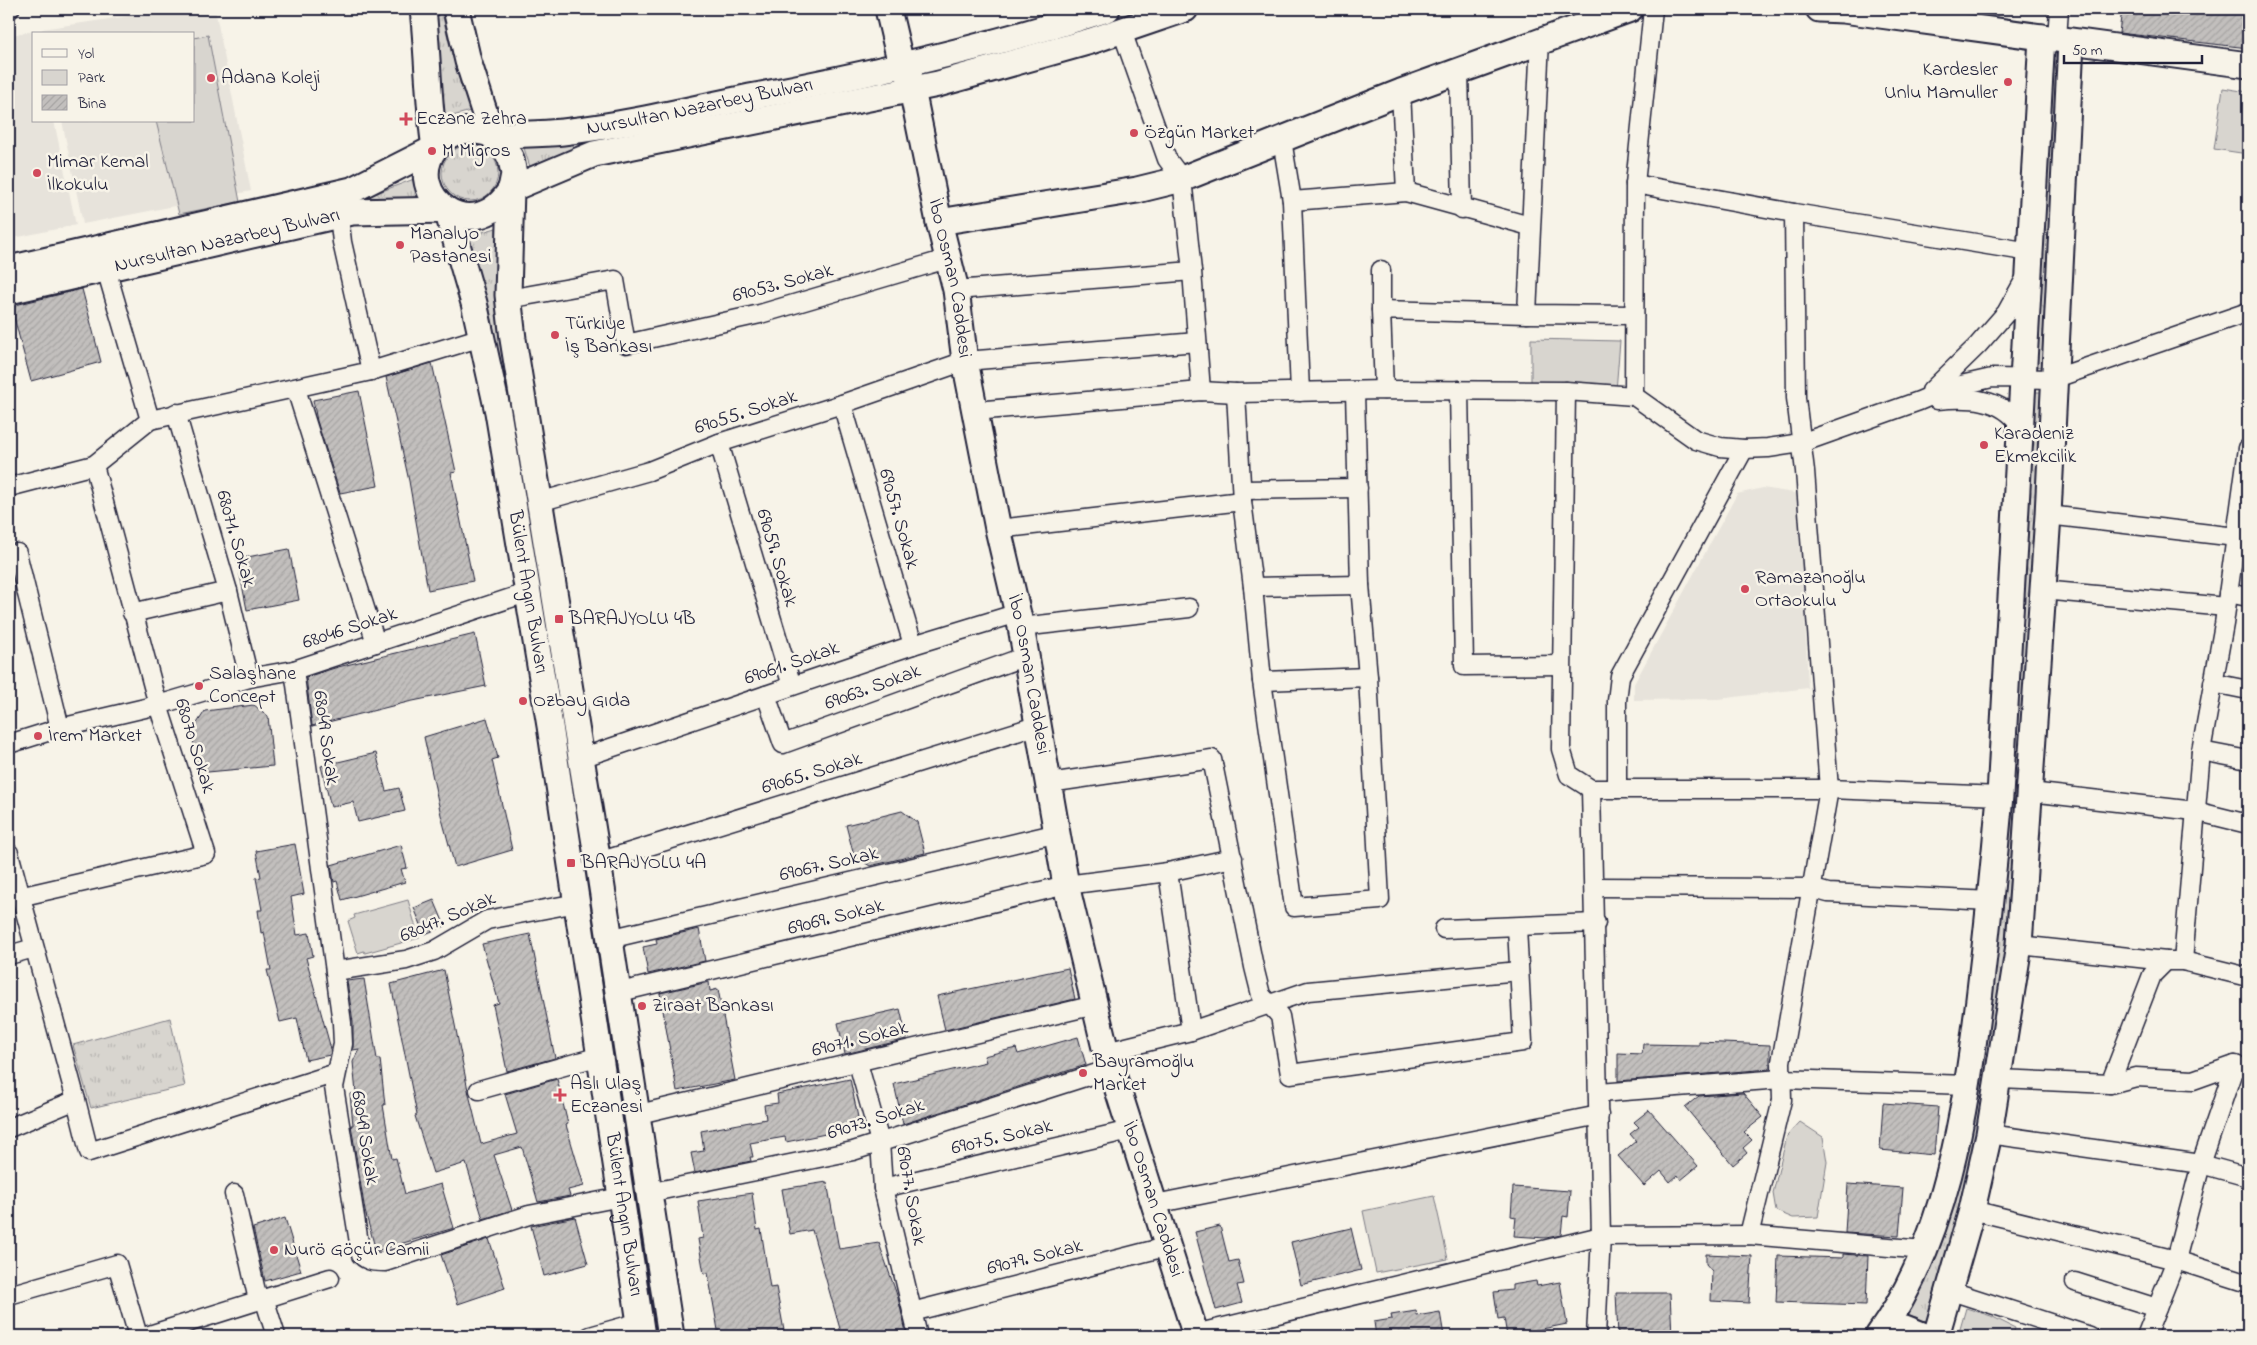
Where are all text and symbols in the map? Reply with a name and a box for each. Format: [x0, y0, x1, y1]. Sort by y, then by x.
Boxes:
legend [32, 32, 195, 122]
scale bar [2064, 32, 2202, 64]
text: 50 m [2072, 40, 2103, 62]
text: Yol [78, 43, 94, 65]
place label: Kardesler Unlu Mamuller [1884, 56, 1999, 108]
place label: Adana Koleji [221, 64, 320, 93]
text: Park [78, 67, 106, 89]
street label: Nursultan Nazarbey Bulvarı [585, 70, 816, 143]
marker: Adana Koleji [205, 72, 217, 84]
marker: Kardesler Unlu Mamuller [2002, 76, 2014, 88]
text: Bina [77, 93, 106, 115]
place label: Eczane Zehra [416, 105, 527, 134]
marker: Eczane Zehra [400, 113, 412, 125]
place label: Özgün Market [1144, 119, 1255, 149]
marker: Özgün Market [1128, 127, 1140, 139]
place label: M Migros [442, 137, 511, 167]
marker: M Migros [426, 145, 438, 157]
place label: Mimar Kemal İlkokulu [47, 148, 149, 200]
marker: Mimar Kemal İlkokulu [31, 167, 43, 179]
street label: İbo Osman Caddesi [920, 196, 979, 360]
street label: Nursultan Nazarbey Bulvarı [112, 201, 343, 281]
place label: Manalyo Pastanesi [410, 220, 491, 272]
marker: Manalyo Pastanesi [394, 239, 406, 251]
street label: 69053. Sokak [729, 257, 837, 311]
place label: Türkiye İş Bankası [565, 310, 652, 362]
marker: Türkiye İş Bankası [549, 329, 561, 341]
street label: 69055. Sokak [691, 383, 801, 443]
place label: Karadeniz Ekmekcilik [1994, 420, 2077, 472]
marker: Karadeniz Ekmekcilik [1978, 439, 1990, 451]
street label: 69057. Sokak [870, 465, 926, 573]
street label: 68071. Sokak [207, 487, 263, 591]
street label: 69059. Sokak [747, 505, 805, 611]
street label: Bülent Angın Bulvarı [500, 507, 556, 676]
place label: Ramazanoğlu Ortaokulu [1755, 564, 1866, 616]
marker: Ramazanoğlu Ortaokulu [1739, 583, 1751, 595]
street label: İbo Osman Caddesi [999, 591, 1057, 757]
street label: 68046 Sokak [299, 600, 401, 658]
place label: BARAJYOLU 4B [568, 605, 696, 634]
marker: BARAJYOLU 4B [553, 613, 565, 625]
street label: 69061. Sokak [741, 634, 844, 694]
street label: 69063. Sokak [821, 657, 925, 719]
place label: Salaşhane Concept [209, 660, 296, 712]
marker: Salaşhane Concept [193, 680, 205, 692]
place label: Ozbay Gıda [533, 687, 630, 716]
street label: 68049 Sokak [304, 689, 346, 787]
street label: 68070 Sokak [166, 695, 222, 797]
marker: Ozbay Gıda [517, 695, 529, 707]
place label: İrem Market [48, 722, 142, 751]
marker: İrem Market [32, 730, 44, 742]
street label: 69065. Sokak [758, 745, 866, 803]
street label: 69067. Sokak [777, 840, 881, 890]
place label: BARAJYOLU 4A [580, 849, 706, 878]
marker: BARAJYOLU 4A [565, 857, 577, 869]
street label: 68047. Sokak [396, 885, 501, 951]
street label: 69069. Sokak [785, 892, 887, 944]
place label: Ziraat Bankası [652, 992, 774, 1021]
marker: Ziraat Bankası [636, 1000, 648, 1012]
street label: 69071. Sokak [809, 1014, 911, 1066]
place label: Bayramoğlu Market [1092, 1048, 1194, 1100]
marker: Bayramoğlu Market [1077, 1067, 1089, 1079]
place label: Aslı Ulaş Eczanesi [570, 1070, 643, 1122]
street label: 68049 Sokak [342, 1089, 386, 1187]
marker: Aslı Ulaş Eczanesi [554, 1089, 566, 1101]
street label: 69073. Sokak [824, 1091, 928, 1148]
street label: 69075. Sokak [948, 1112, 1056, 1164]
street label: İbo Osman Caddesi [1114, 1117, 1191, 1281]
street label: Bülent Angın Bulvarı [597, 1130, 650, 1299]
street label: 69077. Sokak [887, 1144, 933, 1248]
street label: 69079. Sokak [984, 1232, 1086, 1284]
place label: Nurö Göçür Camii [284, 1236, 429, 1265]
marker: Nurö Göçür Camii [268, 1244, 280, 1256]

